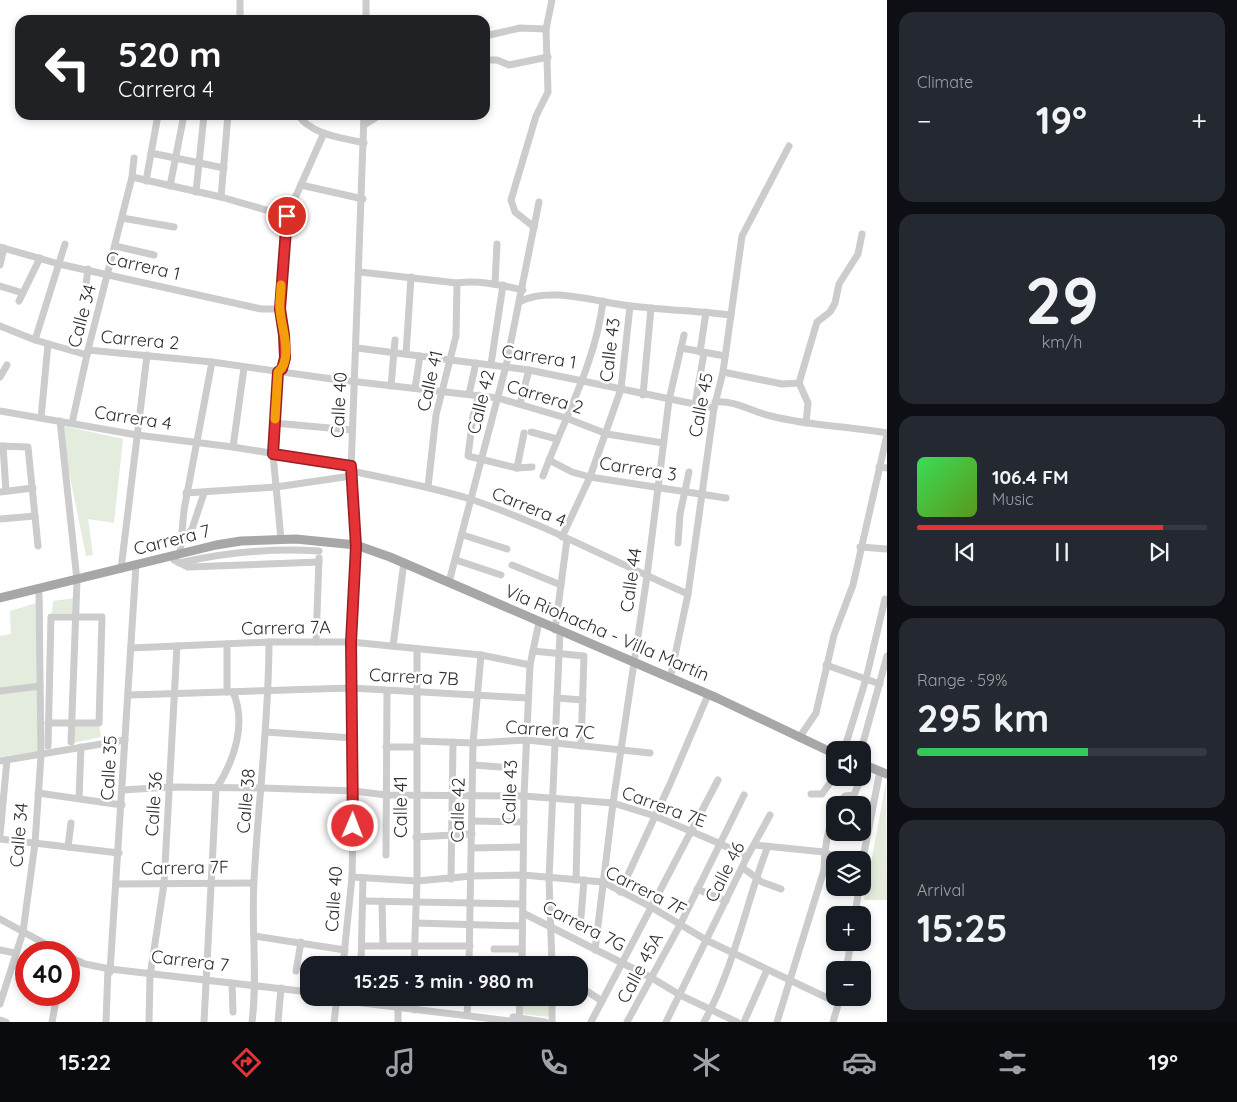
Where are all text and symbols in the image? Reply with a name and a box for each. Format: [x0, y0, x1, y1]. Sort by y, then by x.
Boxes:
text: 520 m [118, 32, 222, 76]
icon: left [35, 35, 100, 100]
text: Climate [917, 72, 973, 92]
text: Carrera 4 [118, 75, 214, 103]
text: 19° [1036, 96, 1087, 144]
text: − [917, 103, 932, 138]
text: + [1191, 103, 1207, 138]
pin [266, 195, 308, 237]
icon: arrive [273, 202, 301, 230]
street label: Carrera 1 [104, 246, 182, 285]
text: 29 [1025, 259, 1099, 340]
street label: Calle 34 [62, 282, 101, 350]
street label: Calle 43 [594, 316, 625, 383]
street label: Carrera 2 [100, 325, 180, 354]
text: km/h [1042, 332, 1082, 352]
street label: Carrera 1 [500, 339, 578, 374]
street label: Calle 41 [411, 348, 448, 414]
street label: Calle 42 [461, 367, 500, 436]
street label: Calle 40 [325, 371, 352, 439]
street label: Calle 45 [683, 371, 718, 439]
street label: Carrera 2 [504, 374, 586, 419]
street label: Carrera 4 [93, 400, 174, 435]
street label: Carrera 3 [598, 451, 679, 486]
text: 106.4 FM [992, 465, 1068, 489]
street label: Carrera 4 [489, 481, 570, 532]
text: Music [992, 489, 1034, 509]
street label: Carrera 7 [131, 519, 213, 560]
icon: previous [951, 538, 979, 566]
icon: pause [1048, 538, 1076, 566]
icon: next [1145, 538, 1173, 566]
street label: Calle 44 [615, 546, 646, 614]
street label: Vía Riohacha - Villa Martín [502, 579, 713, 686]
street label: Carrera 7A [241, 615, 331, 640]
street label: Carrera 7B [369, 663, 459, 690]
text: Range · 59% [917, 670, 1007, 690]
text: 295 km [917, 694, 1049, 742]
street label: Carrera 7C [505, 715, 596, 744]
street label: Calle 35 [95, 735, 122, 801]
map controls [826, 741, 871, 1006]
button: sound [826, 741, 871, 786]
street label: Calle 43 [497, 759, 522, 825]
street label: Calle 38 [231, 768, 260, 834]
street label: Calle 36 [140, 770, 167, 837]
street label: Calle 41 [389, 776, 412, 838]
street label: Calle 42 [445, 777, 470, 843]
street label: Carrera 7E [619, 781, 710, 832]
button: search [826, 796, 871, 841]
position arrow [326, 799, 378, 851]
street label: Calle 34 [4, 802, 33, 868]
street label: Calle 46 [700, 837, 750, 906]
button: layers [826, 851, 871, 896]
street label: Carrera 7F [141, 855, 229, 880]
street label: Carrera 7F [602, 860, 691, 921]
street label: Calle 40 [320, 865, 347, 933]
text: Arrival [917, 880, 965, 900]
street label: Carrera 7G [539, 895, 630, 956]
text: 15:25 [917, 904, 1008, 952]
button: + [826, 906, 871, 951]
street label: Calle 45A [611, 928, 668, 1007]
speed limit sign: 40 [15, 941, 80, 1006]
street label: Carrera 7 [150, 944, 230, 977]
button: − [826, 961, 871, 1006]
text: 15:25 · 3 min · 980 m [354, 969, 534, 993]
icon: directions [229, 1045, 264, 1080]
icon: music [383, 1045, 418, 1080]
icon: phone [536, 1045, 571, 1080]
icon: climate [689, 1045, 724, 1080]
icon: car [842, 1045, 877, 1080]
icon: filters [995, 1045, 1030, 1080]
text: 15:22 [59, 1048, 111, 1076]
text: 19° [1148, 1048, 1178, 1076]

